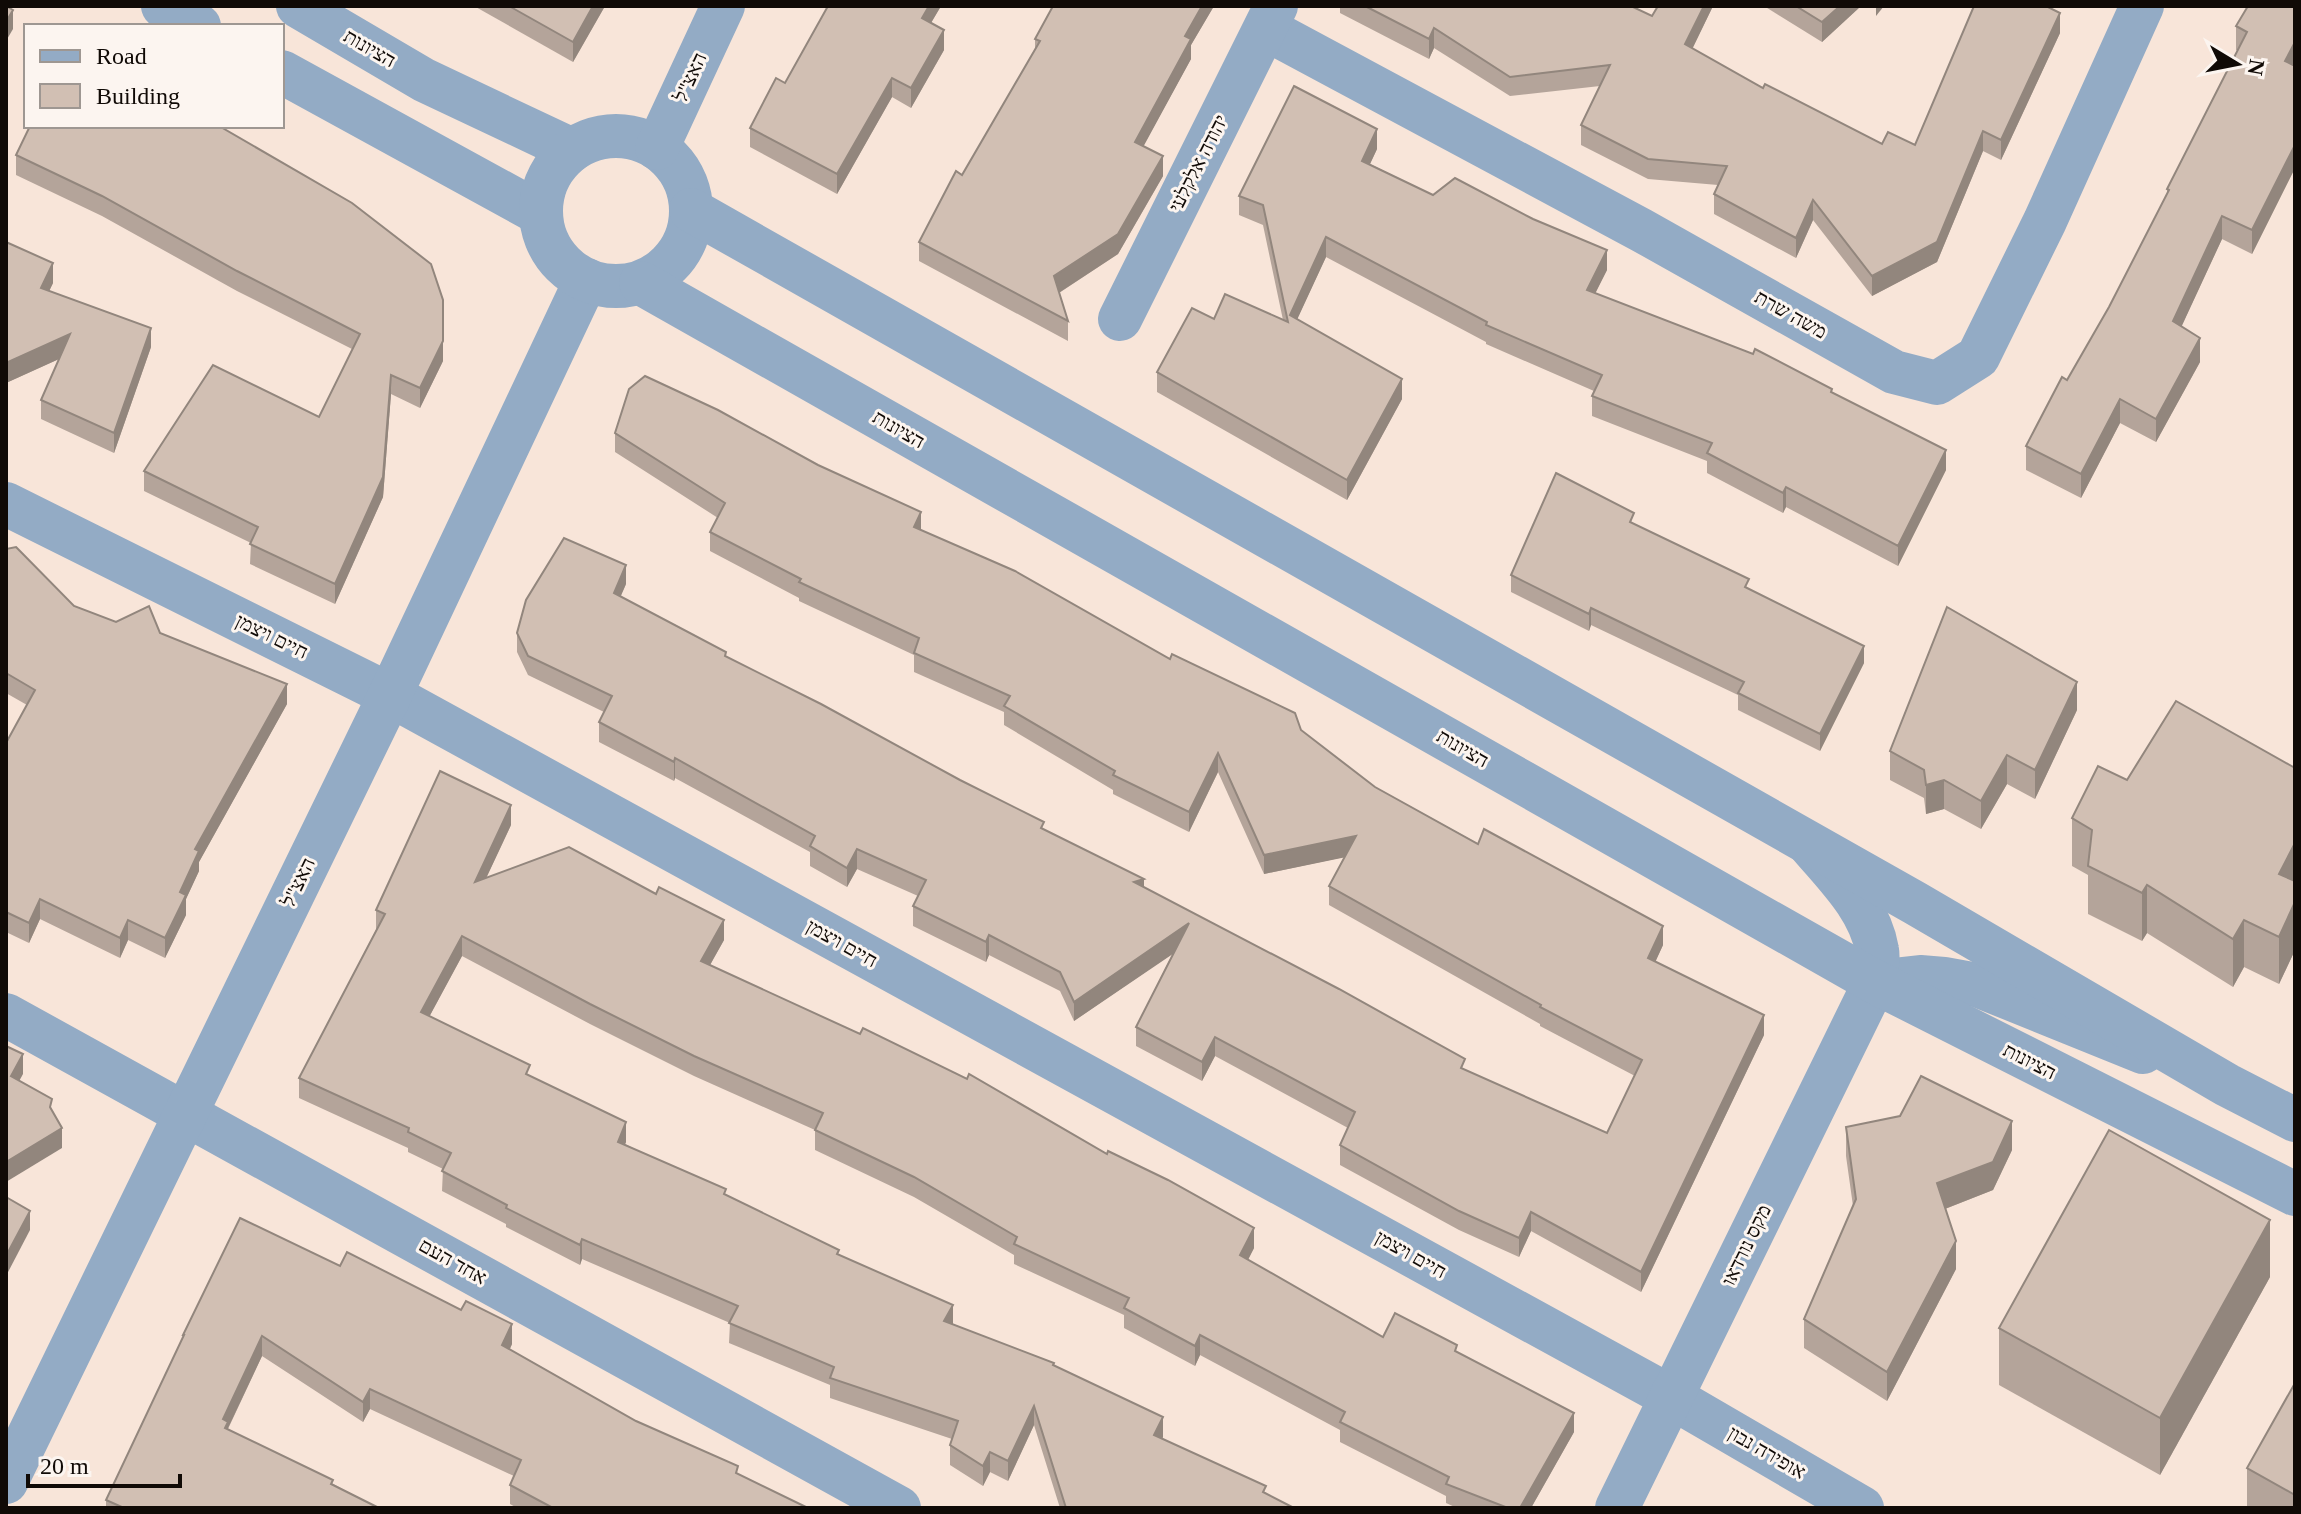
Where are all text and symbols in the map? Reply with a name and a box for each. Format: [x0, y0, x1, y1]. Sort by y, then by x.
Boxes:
legend [24, 24, 284, 128]
street label: הציונות [340, 24, 400, 72]
north arrow [2197, 24, 2277, 104]
text: Road [96, 43, 147, 69]
street label: האצ"ל [669, 49, 711, 106]
text: N [2242, 57, 2270, 77]
text: Building [96, 83, 180, 109]
street label: יהודה אלקלעי [1164, 111, 1232, 215]
street label: משה שרת [1751, 285, 1831, 343]
street label: הציונות [869, 405, 929, 453]
street label: חיים ויצמן [232, 609, 312, 663]
street label: הציונות [1433, 724, 1493, 772]
street label: האצ"ל [276, 854, 319, 911]
street label: חיים ויצמן [803, 915, 881, 971]
street label: הציונות [2000, 1038, 2060, 1084]
street label: מקס נורדאו [1717, 1201, 1775, 1289]
street label: חיים ויצמן [1372, 1226, 1450, 1282]
street label: אחד העם [415, 1233, 491, 1289]
street label: אופירה נבון [1724, 1421, 1810, 1483]
scale bar [28, 1438, 180, 1488]
text: 20 m [40, 1453, 89, 1479]

